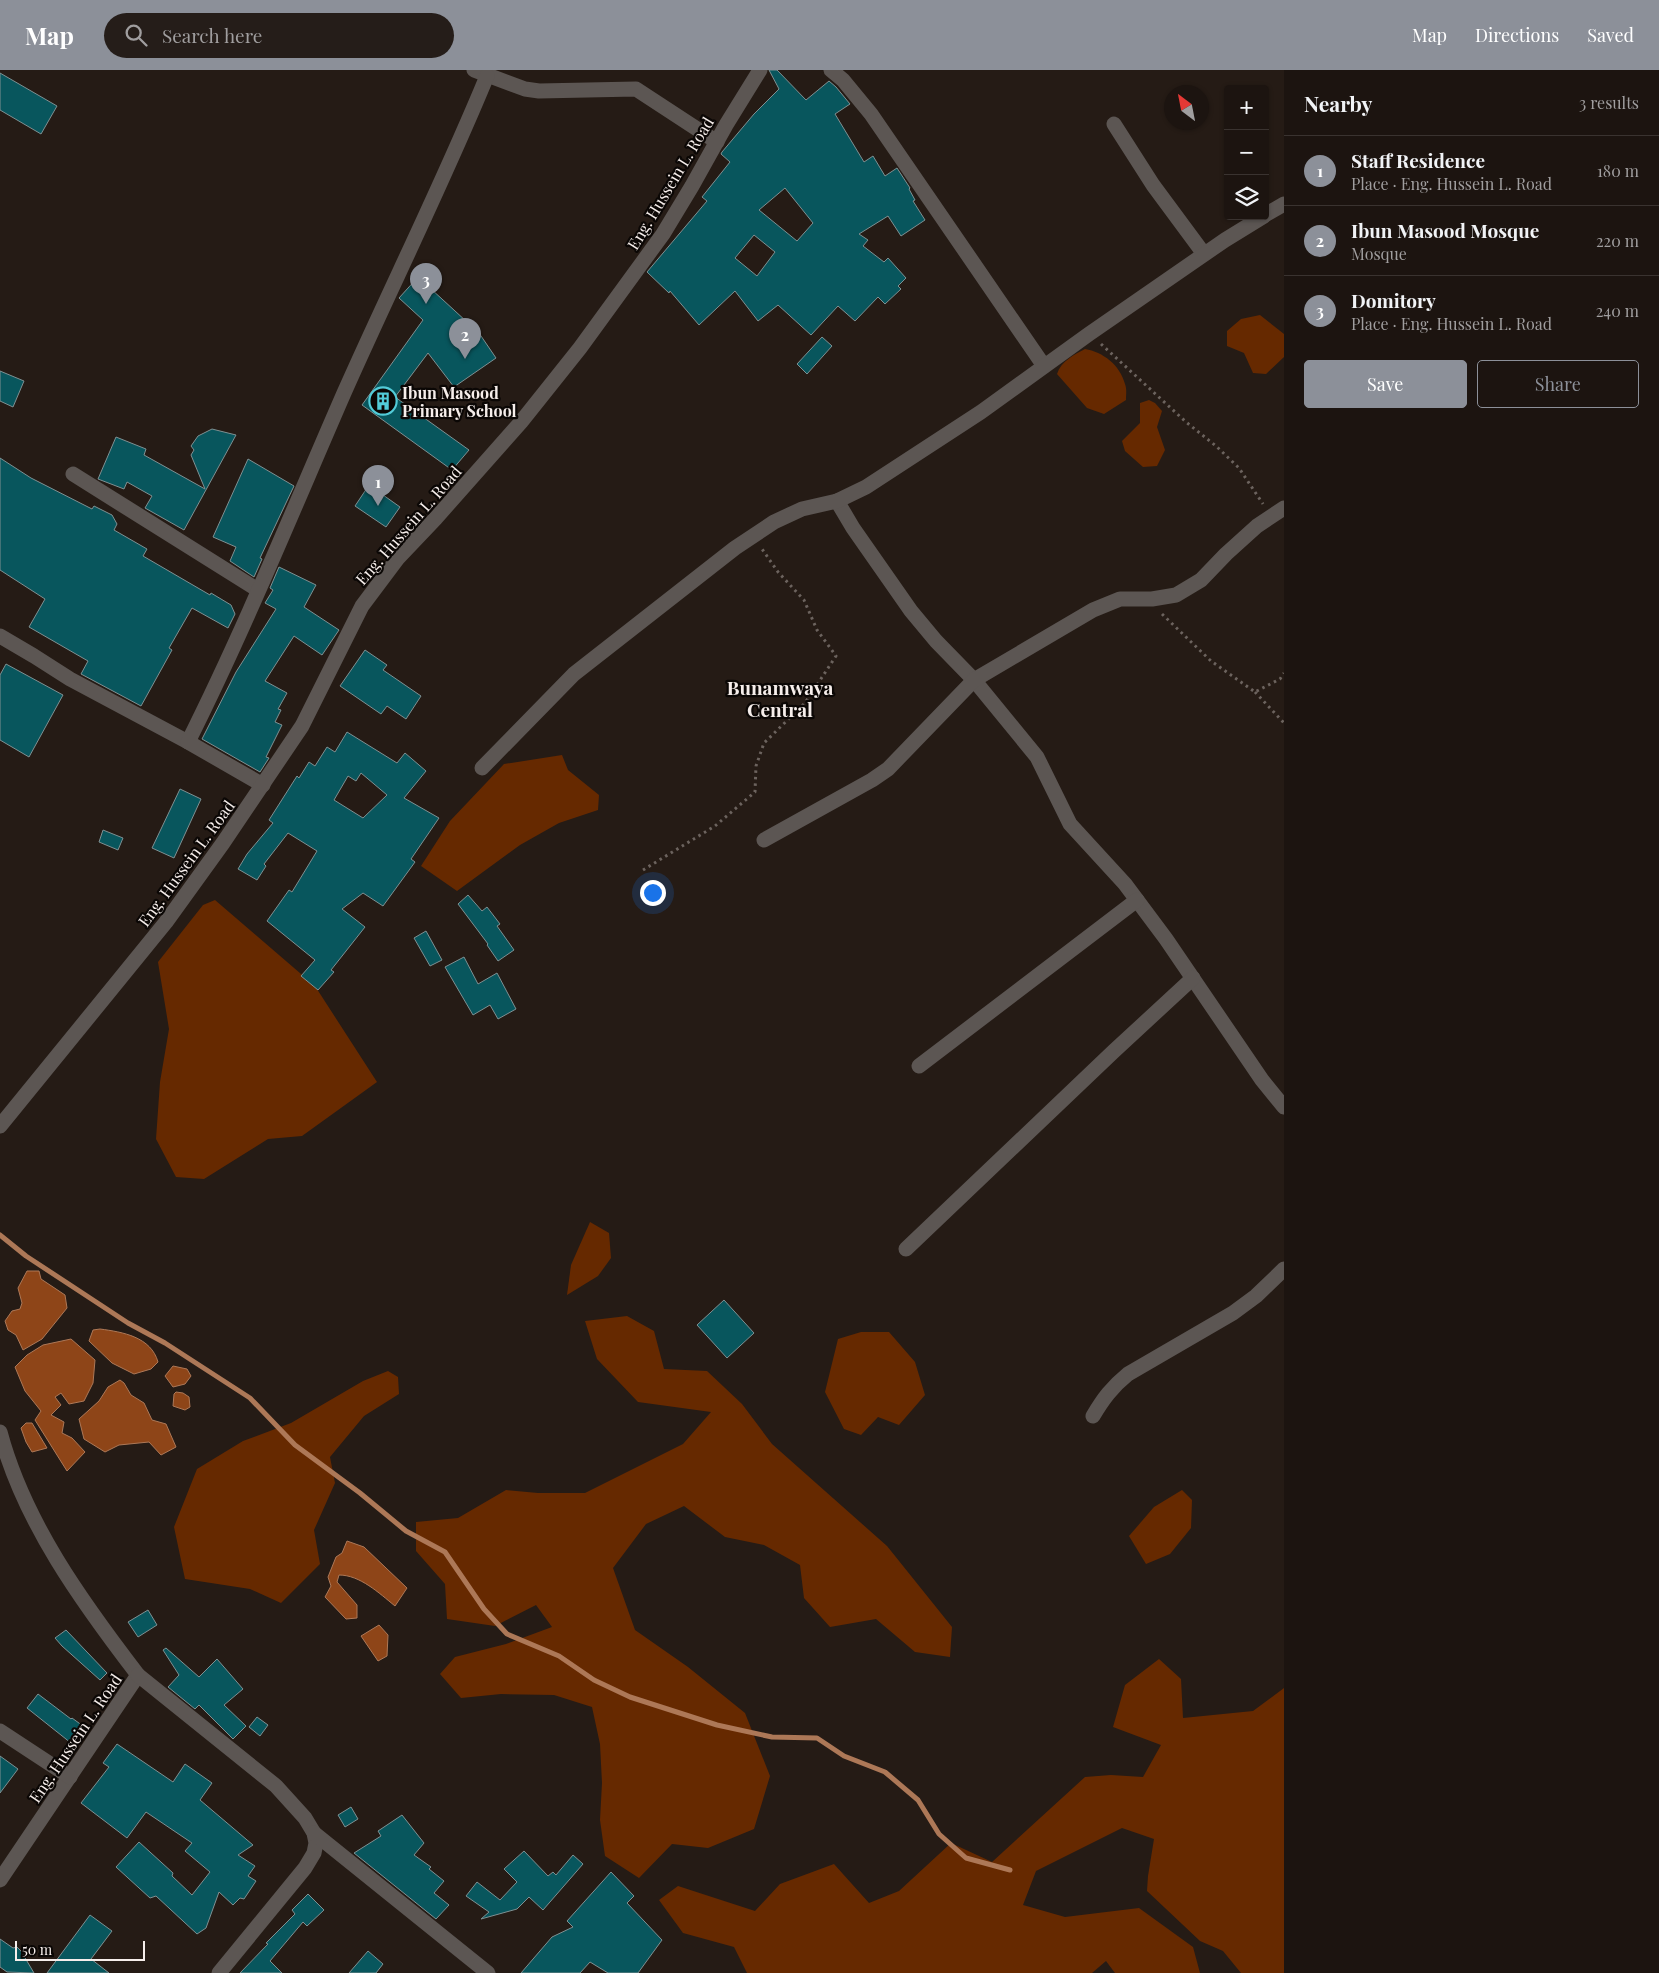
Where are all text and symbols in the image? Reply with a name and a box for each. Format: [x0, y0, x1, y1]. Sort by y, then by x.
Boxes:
search box [104, 13, 454, 58]
text: Map [25, 19, 74, 51]
icon: search [122, 21, 150, 49]
text: Search here [162, 22, 262, 48]
text: Map [1412, 23, 1447, 47]
text: Directions [1475, 23, 1559, 47]
text: Saved [1587, 23, 1634, 47]
north arrow [1164, 85, 1209, 130]
map controls [1224, 85, 1269, 220]
button: + [1224, 85, 1269, 130]
text: Nearby [1304, 89, 1373, 117]
text: 3 results [1579, 92, 1639, 113]
street label: Eng. Hussein L. Road [622, 113, 718, 253]
button: − [1224, 130, 1269, 175]
text: Staff Residence [1351, 147, 1485, 173]
text: 1 [1317, 160, 1323, 181]
text: 180 m [1597, 160, 1639, 181]
text: Place · Eng. Hussein L. Road [1351, 173, 1552, 194]
button: layers [1224, 175, 1269, 220]
text: Ibun Masood Mosque [1351, 217, 1539, 243]
text: 2 [1316, 230, 1324, 251]
text: 220 m [1596, 230, 1639, 251]
text: Mosque [1351, 243, 1407, 264]
pin: 3 [410, 263, 442, 304]
text: Domitory [1351, 287, 1436, 313]
text: 3 [1316, 300, 1324, 321]
text: 240 m [1596, 300, 1639, 321]
text: Place · Eng. Hussein L. Road [1351, 313, 1552, 334]
pin: 2 [449, 318, 481, 359]
button: Save [1304, 360, 1467, 408]
button: Share [1477, 360, 1639, 408]
place label: Ibun Masood Primary School [402, 382, 517, 421]
building icon: Ibun Masood Primary School [368, 386, 398, 416]
street label: Eng. Hussein L. Road [350, 461, 466, 589]
pin: 1 [362, 465, 394, 506]
district label: Bunamwaya Central [727, 674, 833, 722]
street label: Eng. Hussein L. Road [133, 796, 239, 930]
your location [640, 880, 666, 906]
street label: Eng. Hussein L. Road [24, 1669, 126, 1807]
scale bar [15, 1938, 145, 1961]
text: 50 m [22, 1940, 52, 1959]

